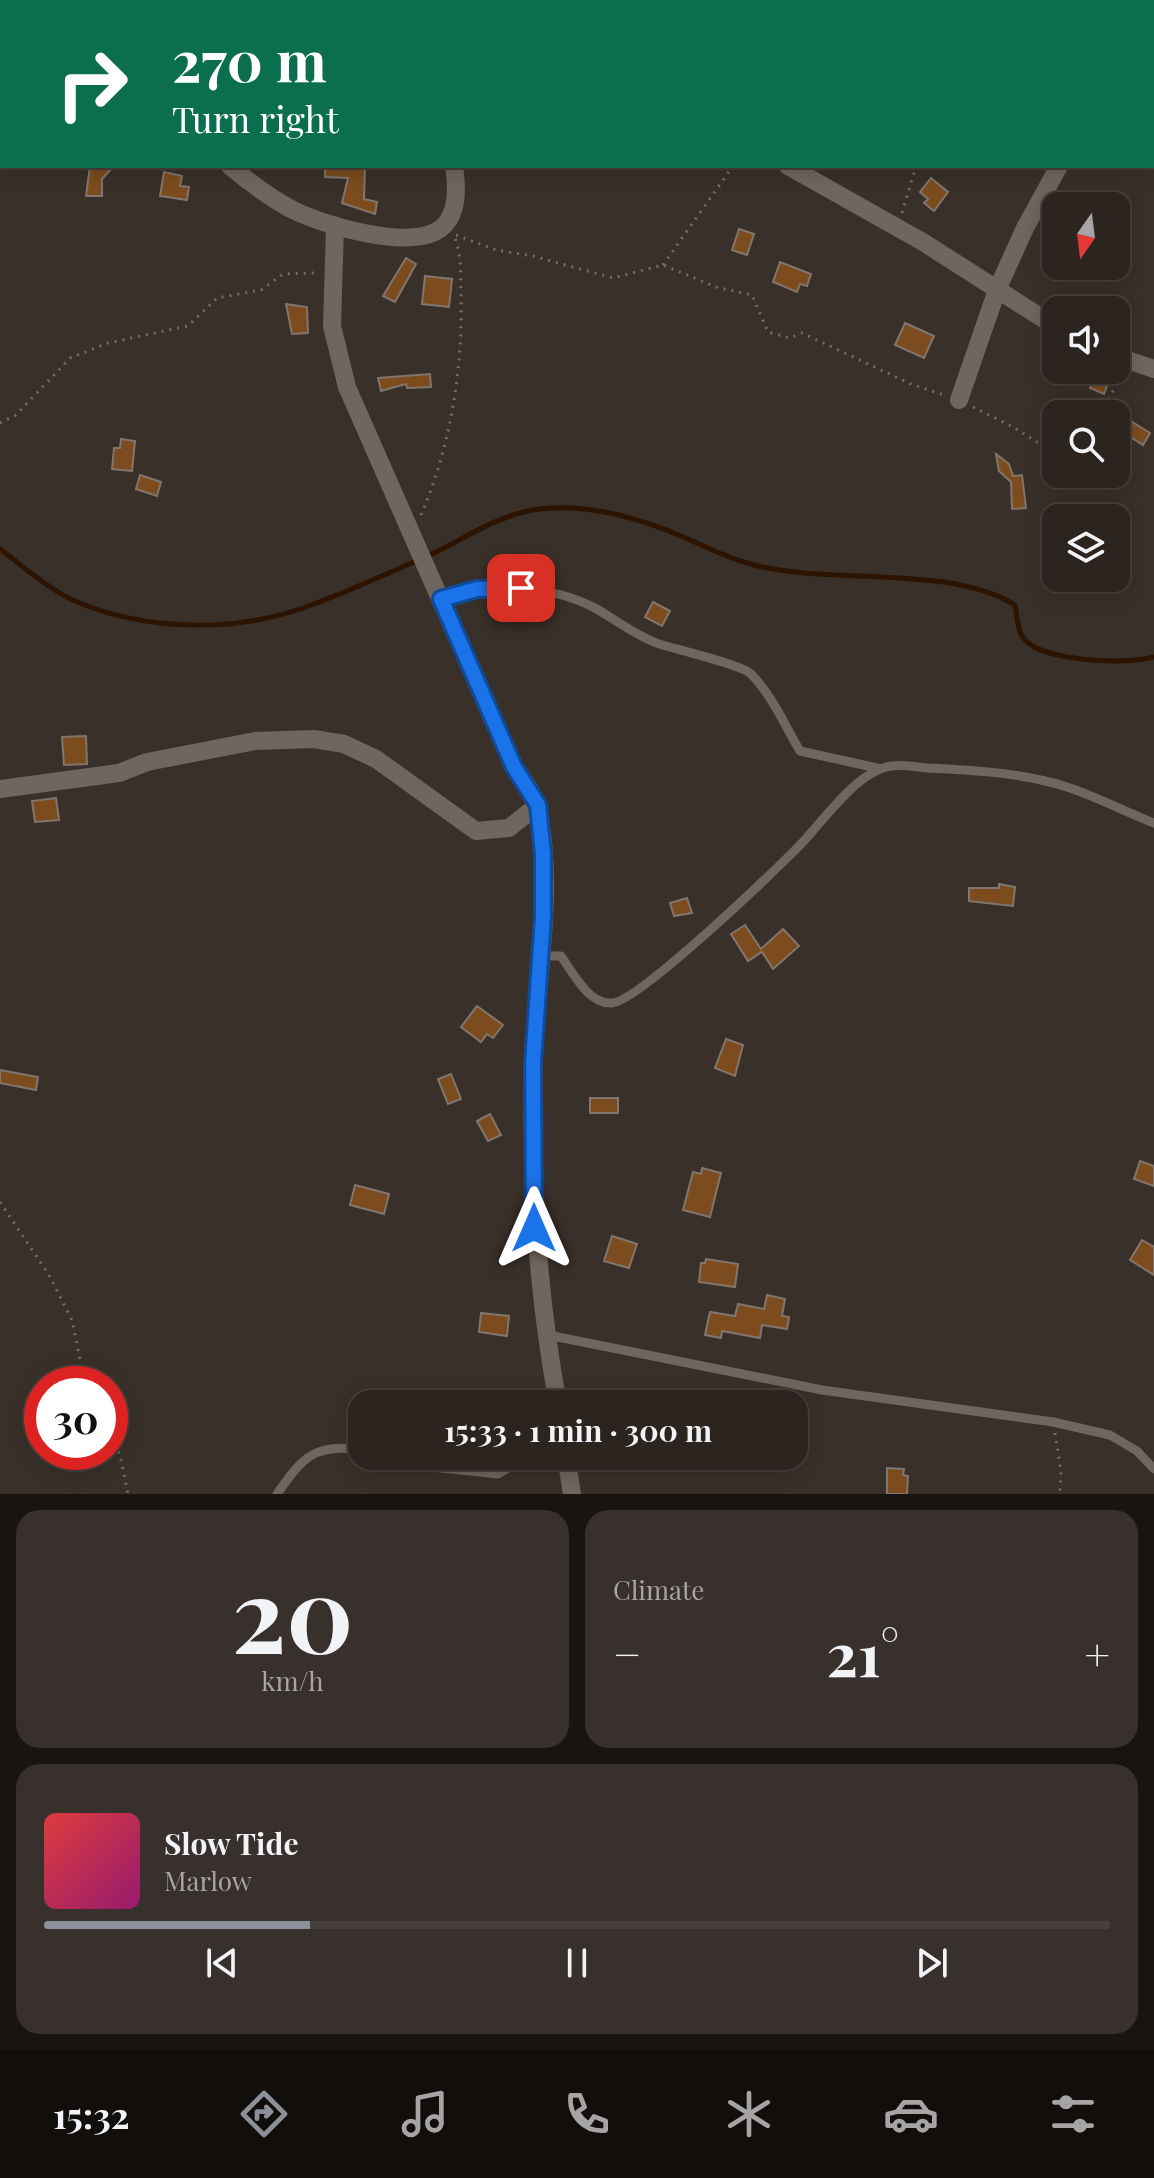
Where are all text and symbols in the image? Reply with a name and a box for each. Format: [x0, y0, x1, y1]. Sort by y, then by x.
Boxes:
text: 270 m [172, 22, 327, 97]
icon: right [40, 32, 144, 136]
text: Turn right [172, 94, 339, 142]
north arrow [1042, 192, 1130, 280]
map controls [1042, 192, 1130, 592]
button: sound [1042, 296, 1130, 384]
button: search [1042, 400, 1130, 488]
button: layers [1042, 504, 1130, 592]
pin [487, 554, 555, 622]
icon: arrive [499, 566, 543, 610]
position arrow [492, 1186, 576, 1270]
speed limit sign: 30 [24, 1366, 128, 1470]
text: 15:33 · 1 min · 300 m [444, 1410, 712, 1450]
text: 20 [232, 1541, 353, 1680]
text: Climate [613, 1572, 704, 1607]
text: 21° [826, 1612, 899, 1692]
text: − [613, 1623, 641, 1682]
text: + [1084, 1623, 1110, 1682]
text: km/h [261, 1663, 324, 1698]
text: Slow Tide [164, 1823, 299, 1863]
text: Marlow [164, 1863, 252, 1898]
icon: previous [200, 1941, 244, 1985]
icon: pause [555, 1941, 599, 1985]
icon: next [910, 1941, 954, 1985]
icon: directions [236, 2086, 292, 2142]
icon: music [397, 2086, 453, 2142]
icon: phone [559, 2086, 615, 2142]
icon: climate [721, 2086, 777, 2142]
icon: car [883, 2086, 939, 2142]
icon: filters [1045, 2086, 1101, 2142]
text: 15:32 [53, 2090, 130, 2138]

